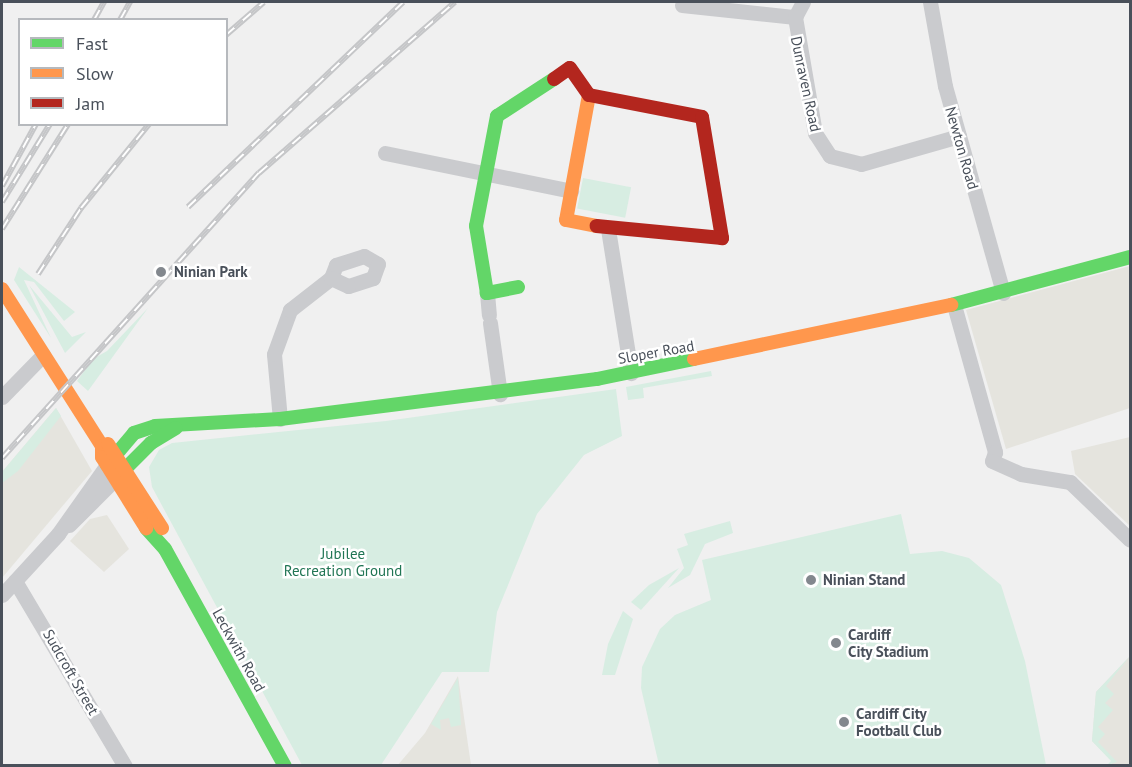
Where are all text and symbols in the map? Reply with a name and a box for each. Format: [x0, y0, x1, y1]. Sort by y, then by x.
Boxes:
legend [18, 18, 228, 126]
text: Fast [76, 32, 108, 55]
street label: Dunraven Road [787, 35, 825, 133]
text: Slow [76, 62, 114, 85]
text: Jam [76, 92, 105, 115]
street label: Newton Road [942, 104, 982, 192]
marker: Ninian Park [152, 263, 170, 281]
place label: Ninian Park [174, 263, 248, 281]
street label: Sloper Road [617, 336, 695, 368]
park label: Jubilee Recreation Ground [284, 544, 402, 579]
place label: Ninian Stand [823, 571, 905, 589]
marker: Ninian Stand [804, 573, 818, 587]
street label: Leckwith Road [209, 605, 269, 695]
place label: Cardiff City Stadium [848, 625, 929, 660]
street label: Sudcroft Street [39, 626, 103, 718]
marker: Cardiff City Stadium [829, 636, 843, 650]
place label: Cardiff City Football Club [856, 704, 942, 739]
marker: Cardiff City Football Club [837, 715, 851, 729]

